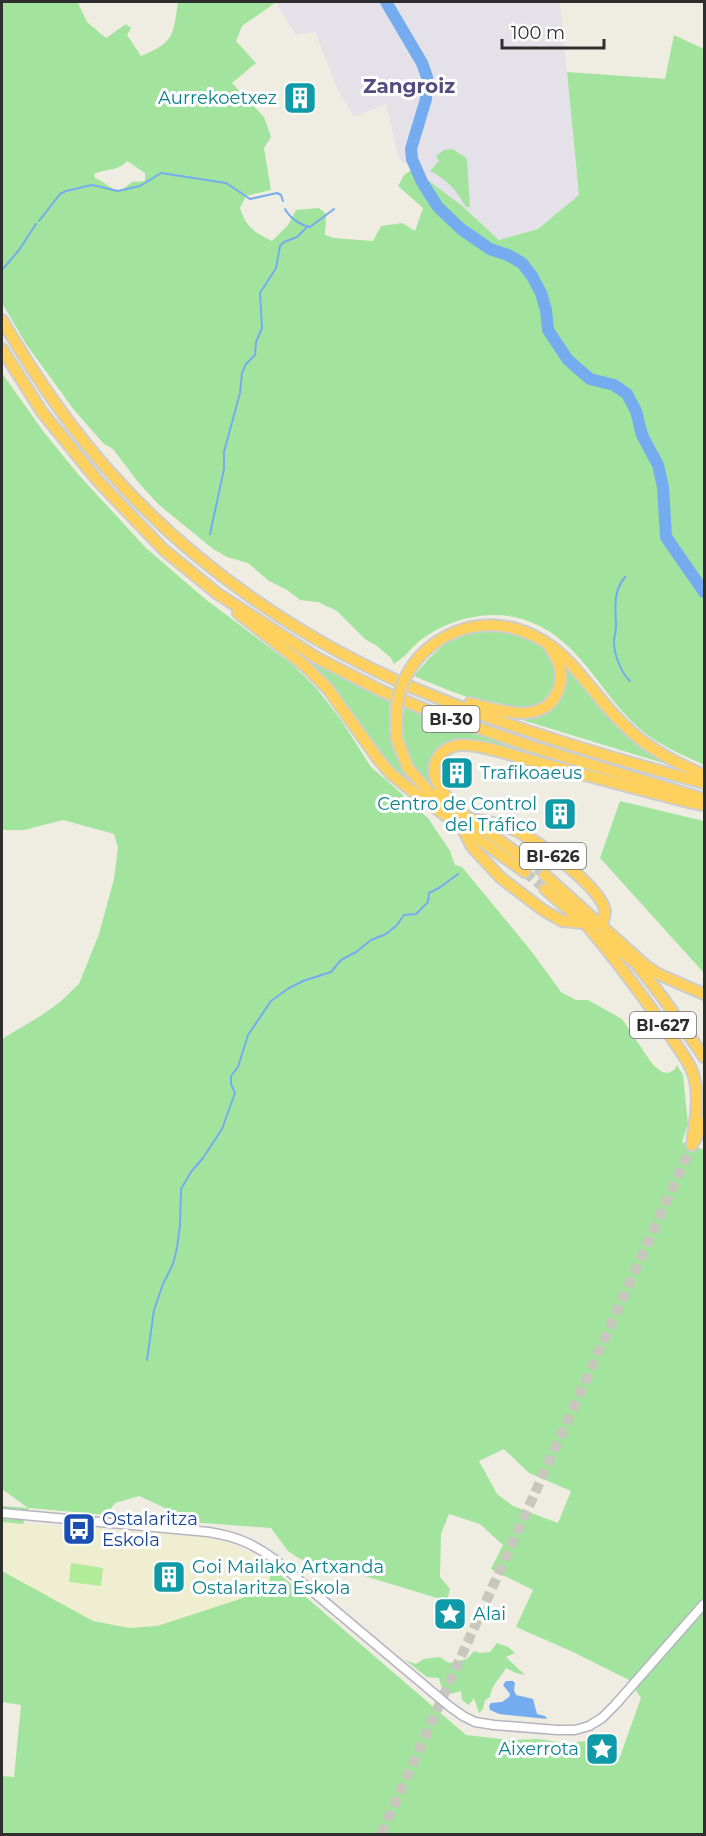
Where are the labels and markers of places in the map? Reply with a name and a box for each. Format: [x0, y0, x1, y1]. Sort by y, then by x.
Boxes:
building icon: Aurrekoetxez [282, 80, 318, 116]
place label: Aurrekoetxez [158, 87, 277, 109]
building icon: Trafikoaeus [439, 755, 475, 791]
place label: Trafikoaeus [480, 762, 582, 784]
place label: Centro de Control del Tráfico [377, 793, 537, 836]
building icon: Centro de Control del Tráfico [542, 796, 578, 832]
place label: Ostalaritza Eskola [102, 1508, 198, 1551]
bus stop icon: Ostalaritza Eskola [61, 1511, 97, 1547]
place label: Goi Mailako Artxanda Ostalaritza Eskola [192, 1556, 384, 1599]
building icon: Goi Mailako Artxanda Ostalaritza Eskola [151, 1559, 187, 1595]
place icon: Alai [432, 1596, 468, 1632]
place label: Alai [473, 1603, 506, 1625]
place icon: Aixerrota [584, 1731, 620, 1767]
place label: Aixerrota [498, 1738, 579, 1760]

